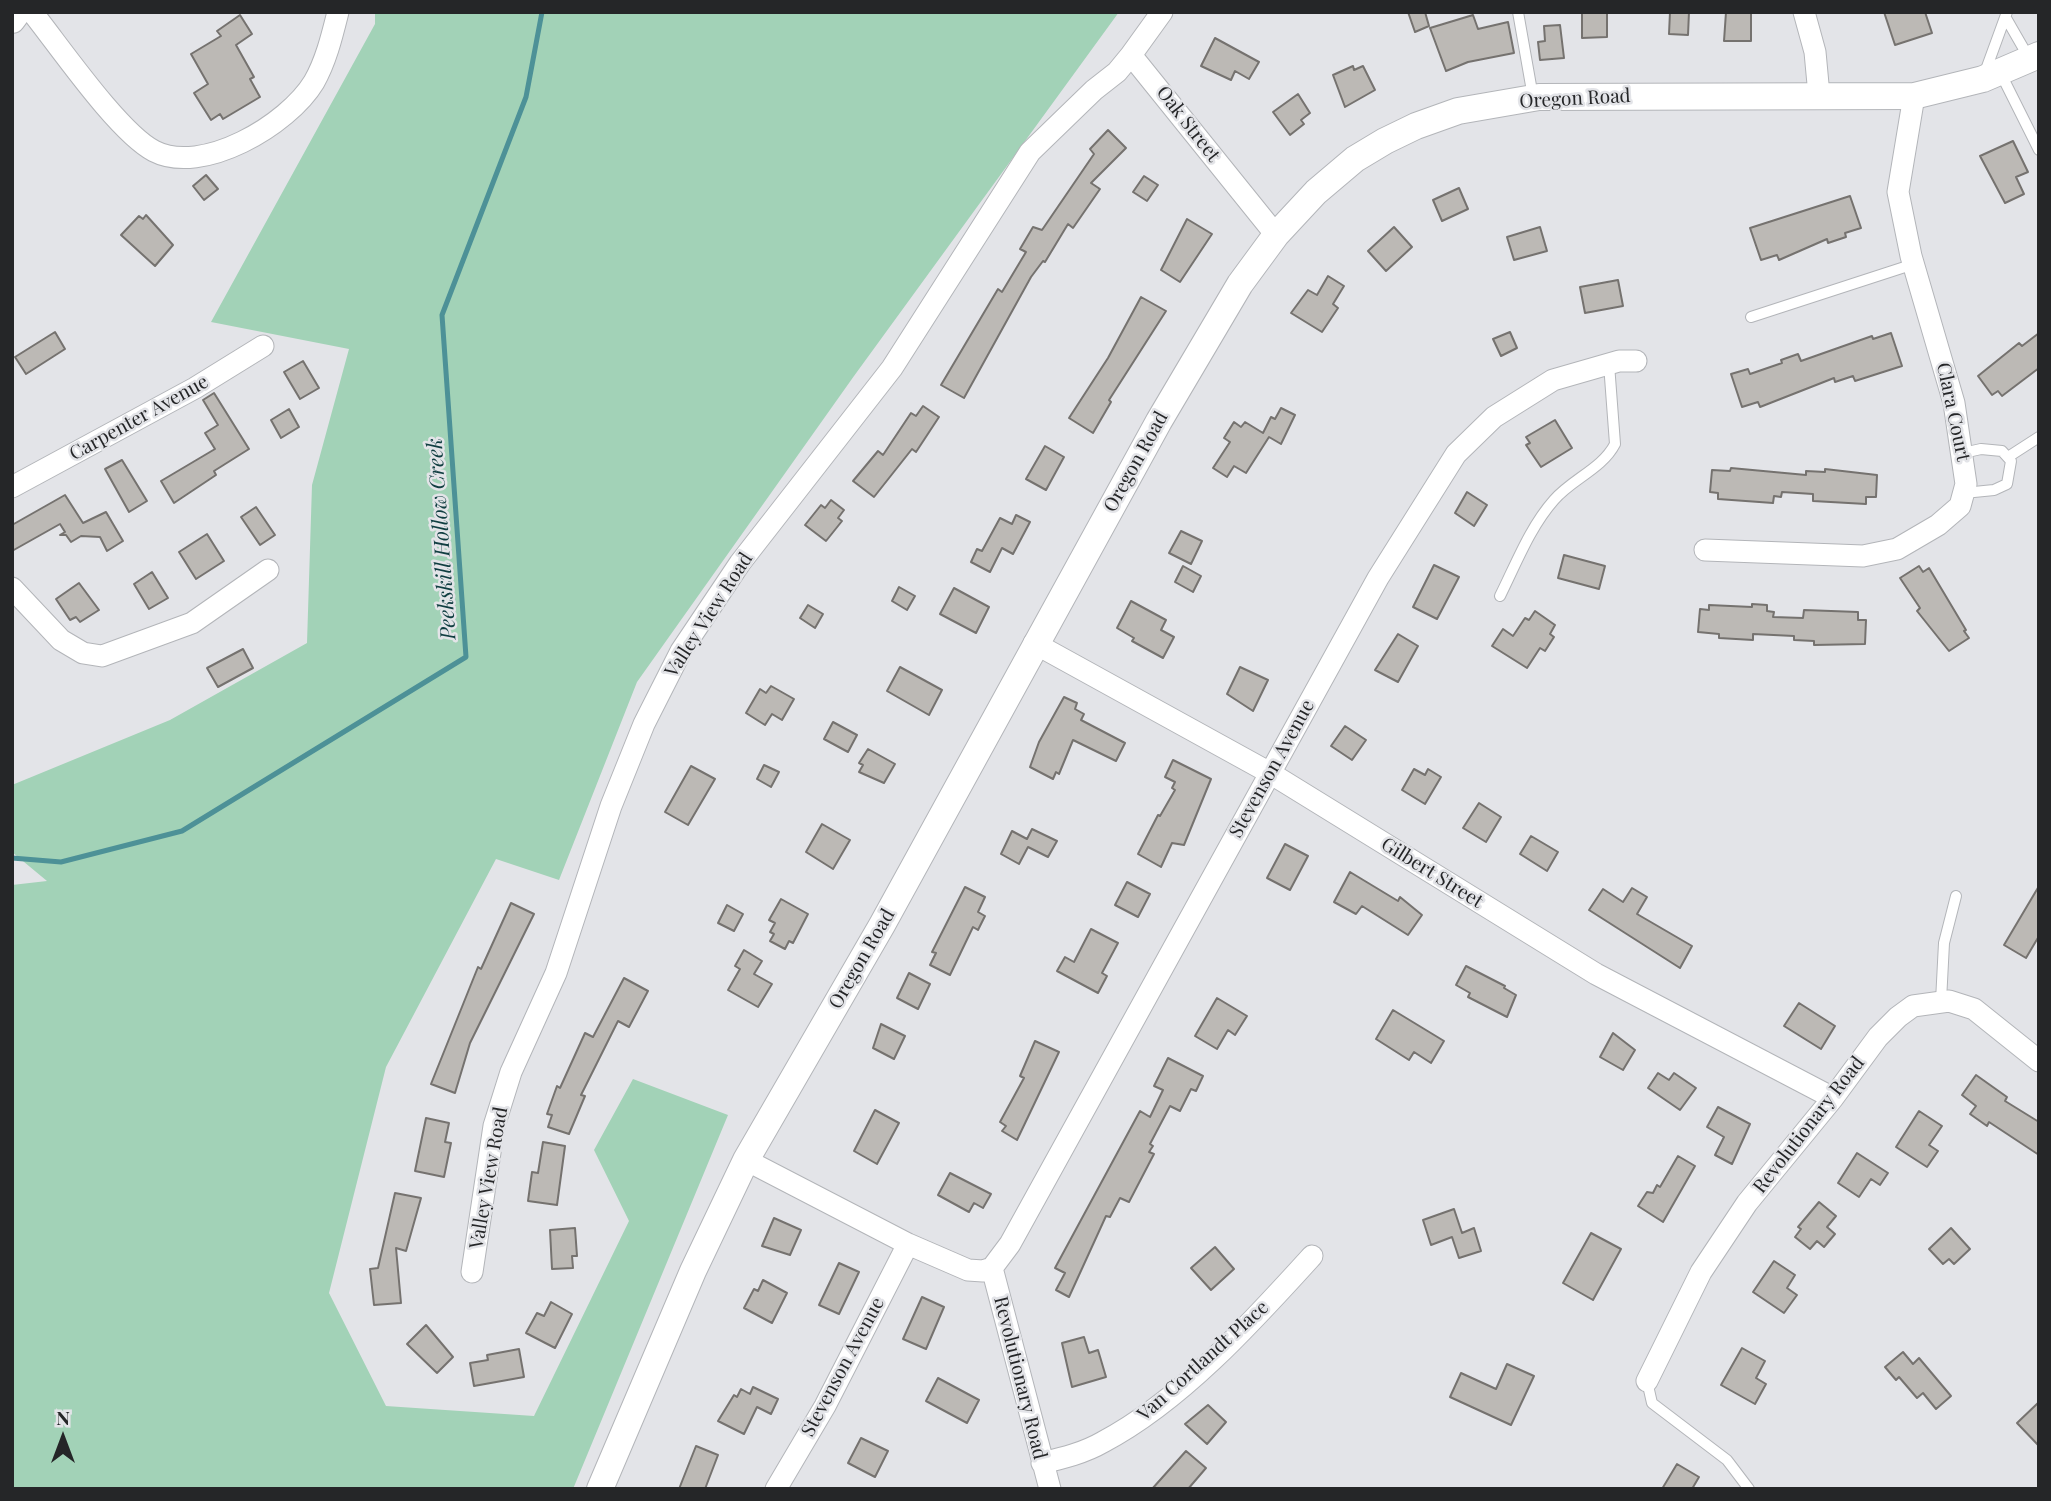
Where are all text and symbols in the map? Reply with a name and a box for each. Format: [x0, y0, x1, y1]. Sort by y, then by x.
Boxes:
street label: Oak Street [1151, 82, 1225, 166]
street label: Oregon Road [1519, 85, 1631, 113]
street label: Clara Court [1931, 361, 1975, 463]
street label: Carpenter Avenue [66, 370, 212, 466]
street label: Oregon Road [1099, 408, 1173, 516]
water label: Peekskill Hollow Creek [422, 437, 462, 641]
street label: Valley View Road [660, 548, 758, 682]
street label: Stevenson Avenue [1225, 696, 1319, 842]
street label: Gilbert Street [1377, 833, 1487, 913]
street label: Oregon Road [824, 905, 900, 1013]
street label: Revolutionary Road [1749, 1052, 1869, 1198]
street label: Valley View Road [465, 1105, 513, 1251]
street label: Stevenson Avenue [797, 1294, 889, 1440]
street label: Revolutionary Road [989, 1294, 1051, 1462]
street label: Van Cortlandt Place [1133, 1296, 1273, 1426]
north arrow [28, 1403, 98, 1473]
text: N [56, 1404, 70, 1430]

